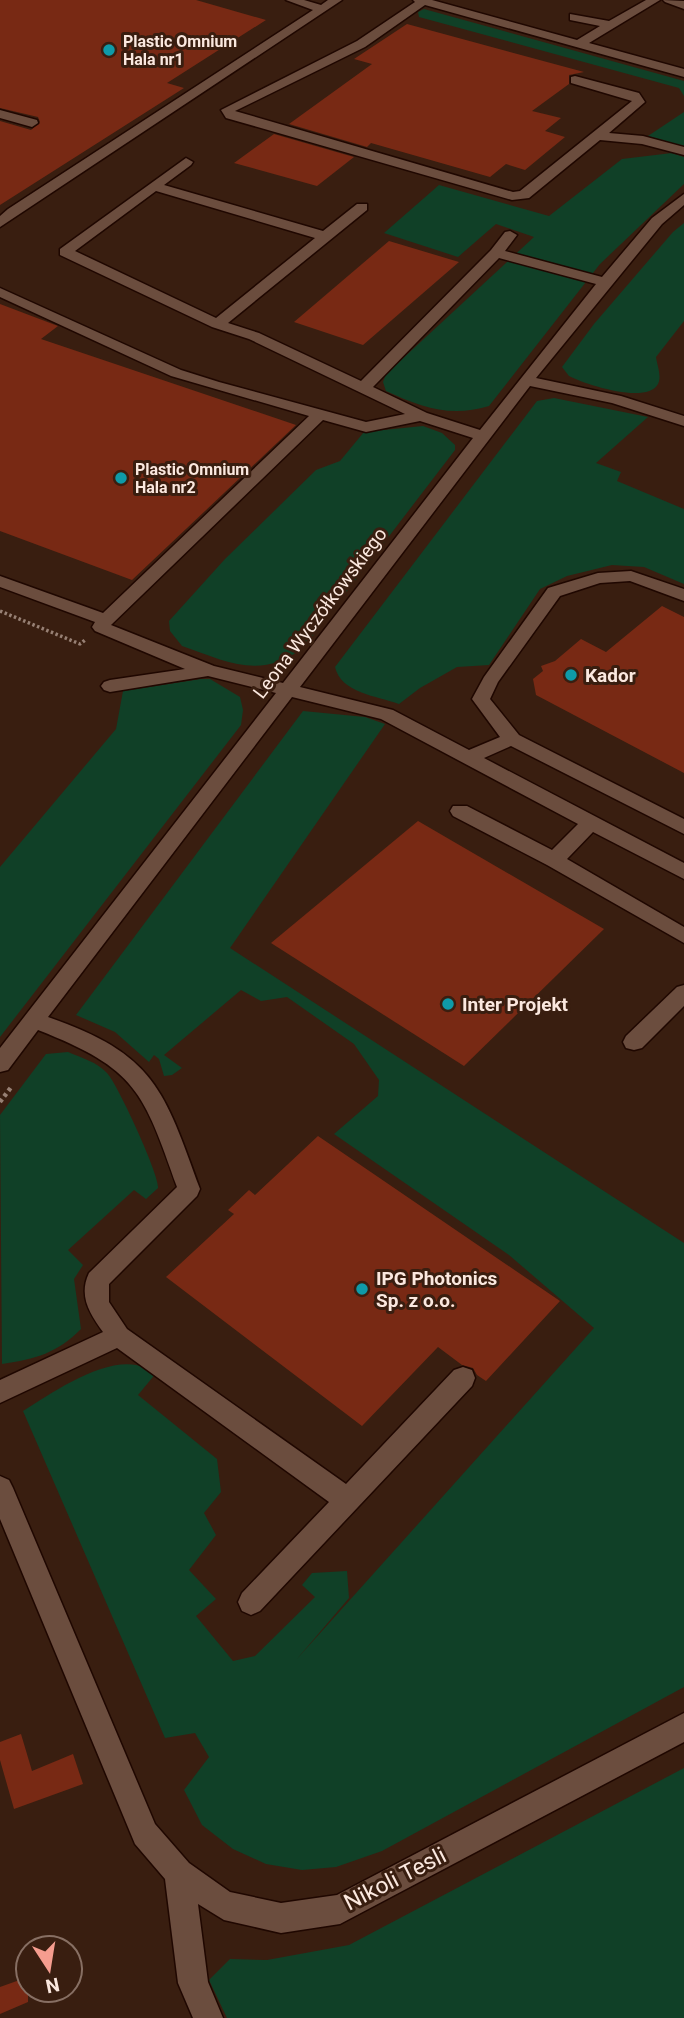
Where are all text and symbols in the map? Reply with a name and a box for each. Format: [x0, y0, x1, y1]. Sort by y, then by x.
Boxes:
place label: Plastic Omnium Hala nr1 [123, 32, 237, 69]
marker: Plastic Omnium Hala nr1 [101, 42, 117, 58]
place label: Plastic Omnium Hala nr2 [135, 460, 249, 497]
marker: Plastic Omnium Hala nr2 [113, 470, 129, 486]
street label: Leona Wyczółkowskiego [248, 523, 392, 703]
place label: Kador [585, 664, 636, 687]
marker: Kador [563, 667, 579, 683]
place label: Inter Projekt [462, 993, 569, 1016]
marker: Inter Projekt [440, 996, 456, 1012]
place label: IPG Photonics Sp. z o.o. [376, 1267, 498, 1312]
marker: IPG Photonics Sp. z o.o. [354, 1281, 370, 1297]
street label: Nikoli Tesli [339, 1842, 451, 1916]
north arrow [14, 1934, 84, 2004]
text: N [43, 1972, 61, 1998]

